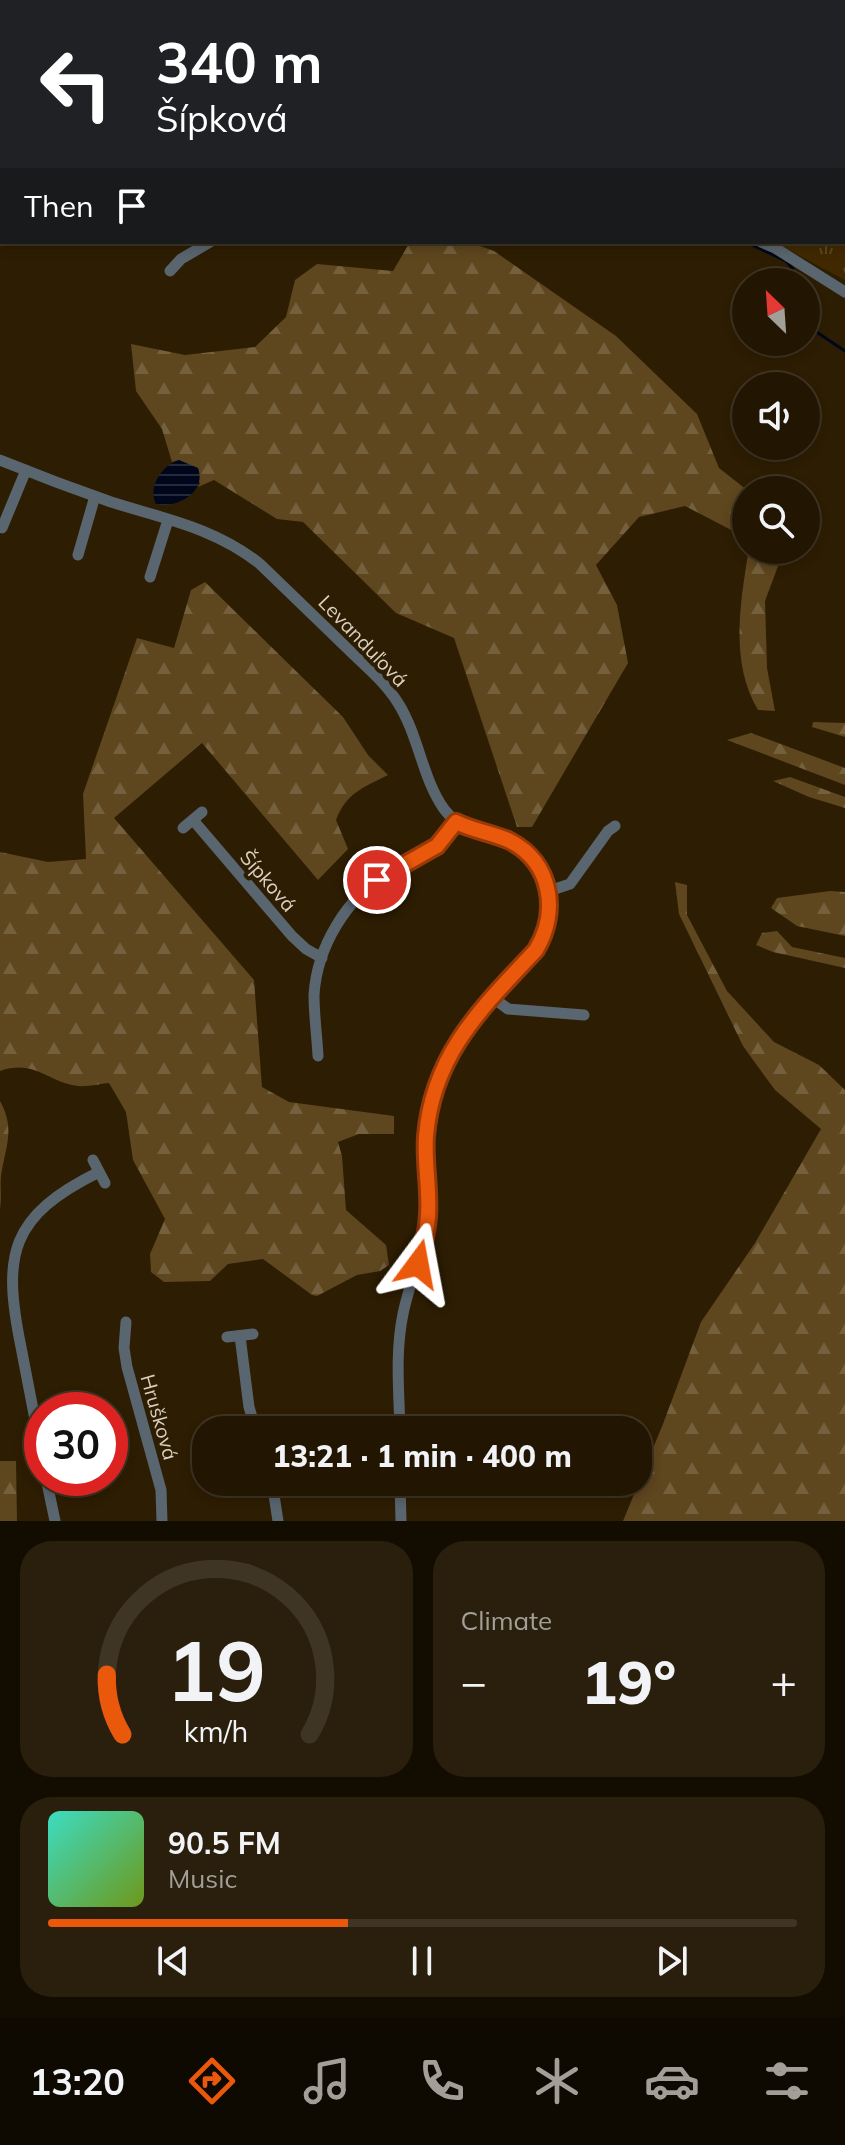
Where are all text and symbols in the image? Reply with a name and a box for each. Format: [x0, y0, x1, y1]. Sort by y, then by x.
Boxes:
text: 340 m [156, 27, 323, 97]
icon: left [24, 32, 128, 136]
text: Šípková [156, 96, 288, 141]
icon: arrive [110, 184, 154, 228]
text: Then [24, 187, 94, 225]
north arrow [732, 268, 820, 356]
map controls [732, 268, 820, 564]
button: sound [732, 372, 820, 460]
button: search [732, 476, 820, 564]
street label: Levanduľová [313, 590, 413, 692]
street label: Šípková [235, 845, 302, 916]
pin [343, 846, 411, 914]
icon: arrive [355, 858, 399, 902]
position arrow [376, 1222, 460, 1306]
street label: Hrušková [135, 1371, 184, 1463]
speed limit sign: 30 [24, 1392, 128, 1496]
text: 13:21 · 1 min · 400 m [272, 1437, 572, 1475]
text: Climate [461, 1604, 552, 1637]
text: 19 [166, 1617, 266, 1722]
text: 19° [581, 1644, 676, 1719]
text: − [461, 1654, 487, 1709]
text: + [771, 1654, 797, 1709]
text: km/h [184, 1713, 249, 1749]
text: 90.5 FM [168, 1824, 281, 1862]
text: Music [168, 1862, 237, 1895]
icon: previous [151, 1939, 195, 1983]
icon: pause [400, 1939, 444, 1983]
icon: next [650, 1939, 694, 1983]
icon: directions [184, 2053, 240, 2109]
icon: music [299, 2053, 355, 2109]
icon: phone [414, 2053, 470, 2109]
icon: climate [529, 2053, 585, 2109]
icon: car [644, 2053, 700, 2109]
icon: filters [759, 2053, 815, 2109]
text: 13:20 [30, 2059, 125, 2104]

